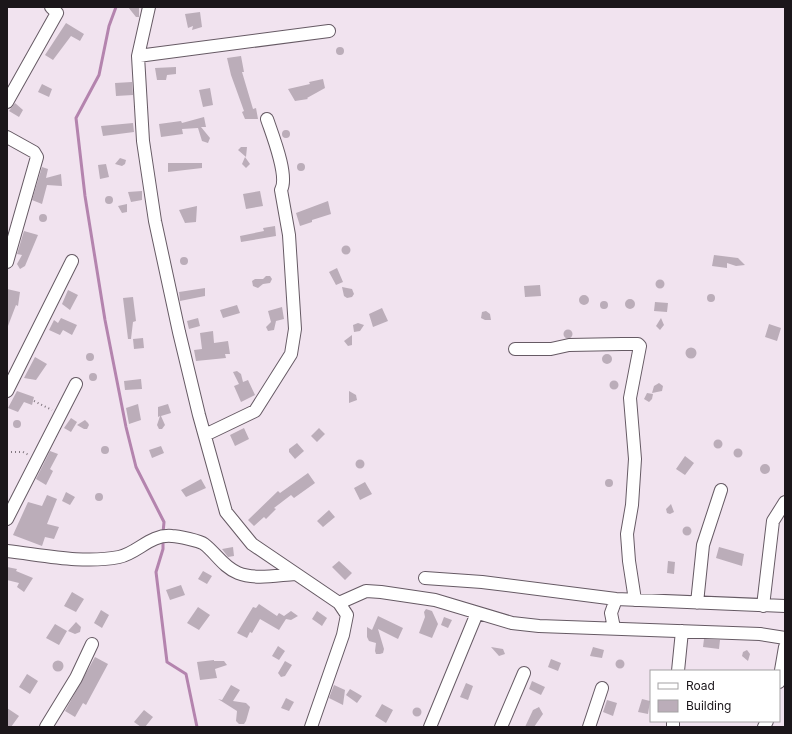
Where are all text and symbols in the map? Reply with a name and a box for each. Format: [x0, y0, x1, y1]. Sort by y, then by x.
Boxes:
legend [650, 670, 780, 722]
text: Road [686, 678, 715, 693]
text: Building [686, 698, 731, 713]

